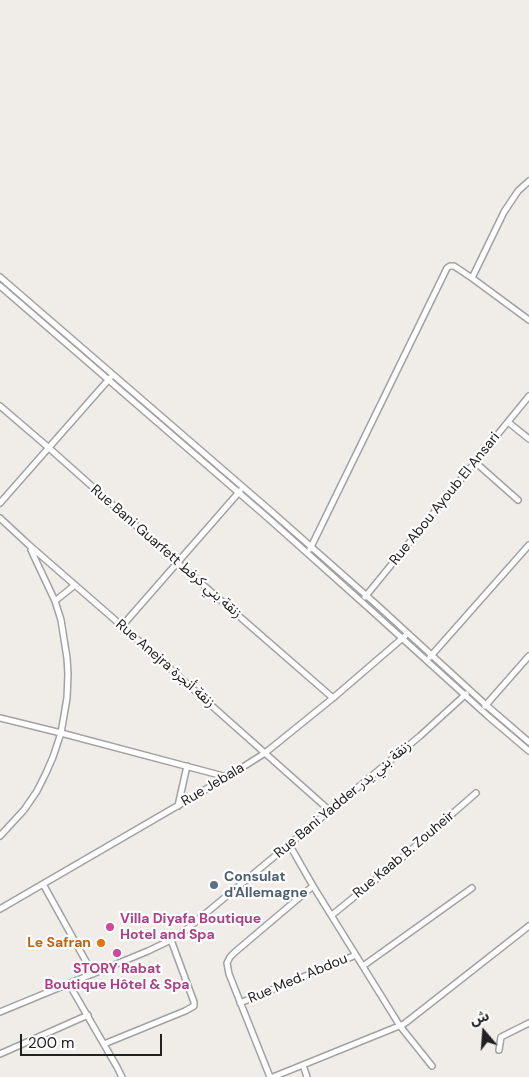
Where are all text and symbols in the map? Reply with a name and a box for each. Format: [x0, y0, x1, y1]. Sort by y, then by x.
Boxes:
street label: Rue Abou Ayoub El Ansari [386, 429, 504, 569]
street label: Rue Bani Guarfett زنقة بني كرفط [87, 482, 245, 622]
street label: Rue Anejra زنقة أنجرة [112, 616, 218, 712]
street label: Rue Bani Yadder زنقة بني يدر [271, 738, 415, 862]
street label: Rue Jebala [179, 760, 247, 810]
street label: Rue Kaab B. Zouheir [350, 808, 458, 902]
place label: Consulat d'Allemagne [224, 869, 308, 902]
marker: Consulat d'Allemagne [208, 879, 220, 891]
place label: Villa Diyafa Boutique Hotel and Spa [120, 911, 261, 944]
marker: Villa Diyafa Boutique Hotel and Spa [104, 921, 116, 933]
place label: Le Safran [27, 935, 91, 951]
marker: Le Safran [95, 937, 107, 949]
marker: STORY Rabat Boutique Hôtel & Spa [111, 947, 123, 959]
street label: Rue Med. Abdou [246, 951, 350, 1007]
place label: STORY Rabat Boutique Hôtel & Spa [44, 961, 190, 994]
text: ش [467, 1006, 491, 1029]
north arrow [459, 1007, 509, 1057]
scale bar [22, 1024, 165, 1056]
text: 200 m [28, 1033, 74, 1053]

